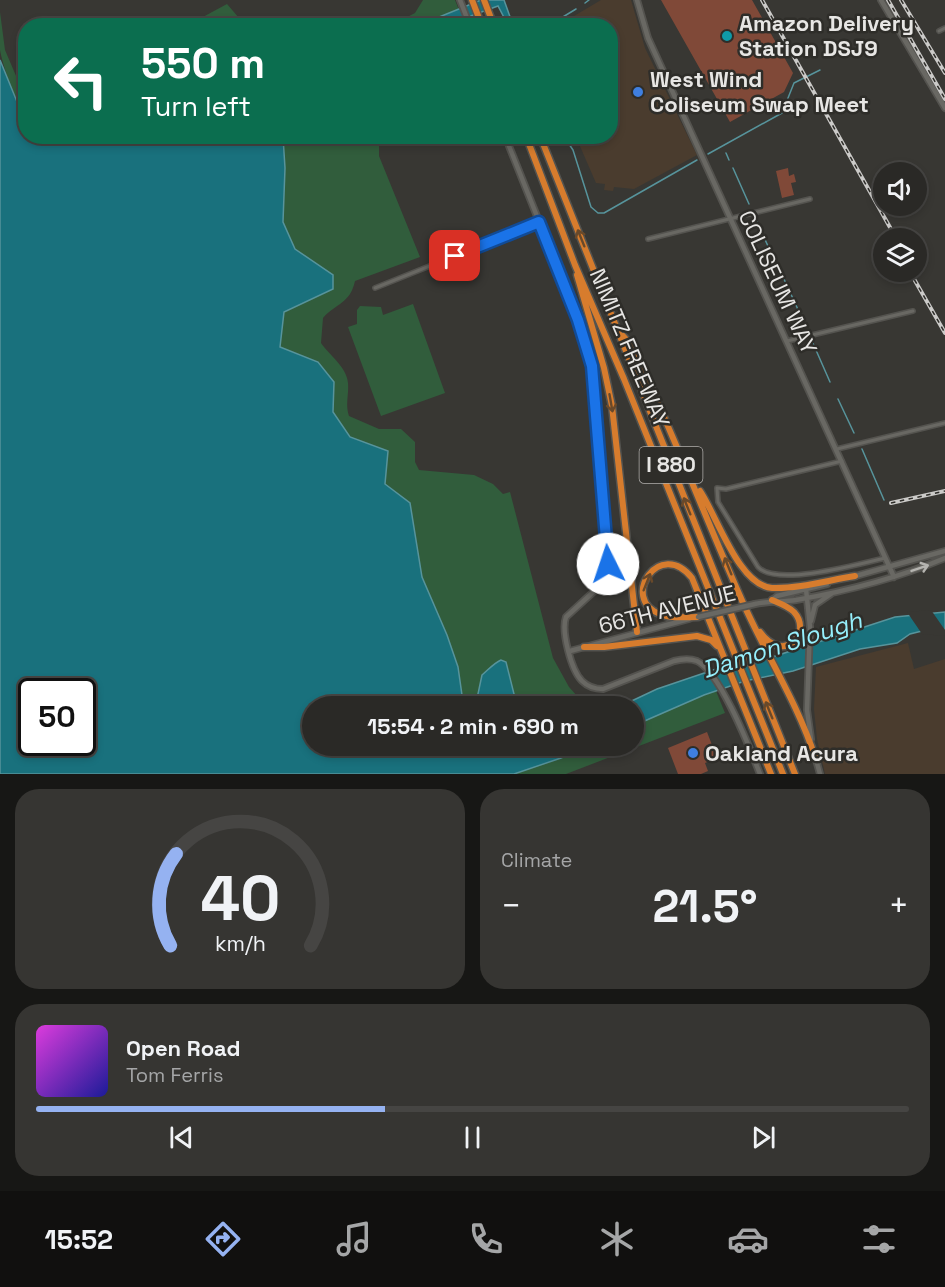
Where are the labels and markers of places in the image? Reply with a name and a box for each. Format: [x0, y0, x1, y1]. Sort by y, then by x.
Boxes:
place label: Amazon Delivery Station DSJ9 [739, 9, 914, 62]
marker: Amazon Delivery Station DSJ9 [720, 29, 734, 43]
place label: West Wind Coliseum Swap Meet [650, 65, 869, 118]
marker: West Wind Coliseum Swap Meet [631, 85, 645, 99]
pin [429, 230, 480, 281]
place label: Oakland Acura [705, 739, 858, 767]
marker: Oakland Acura [686, 746, 700, 760]

